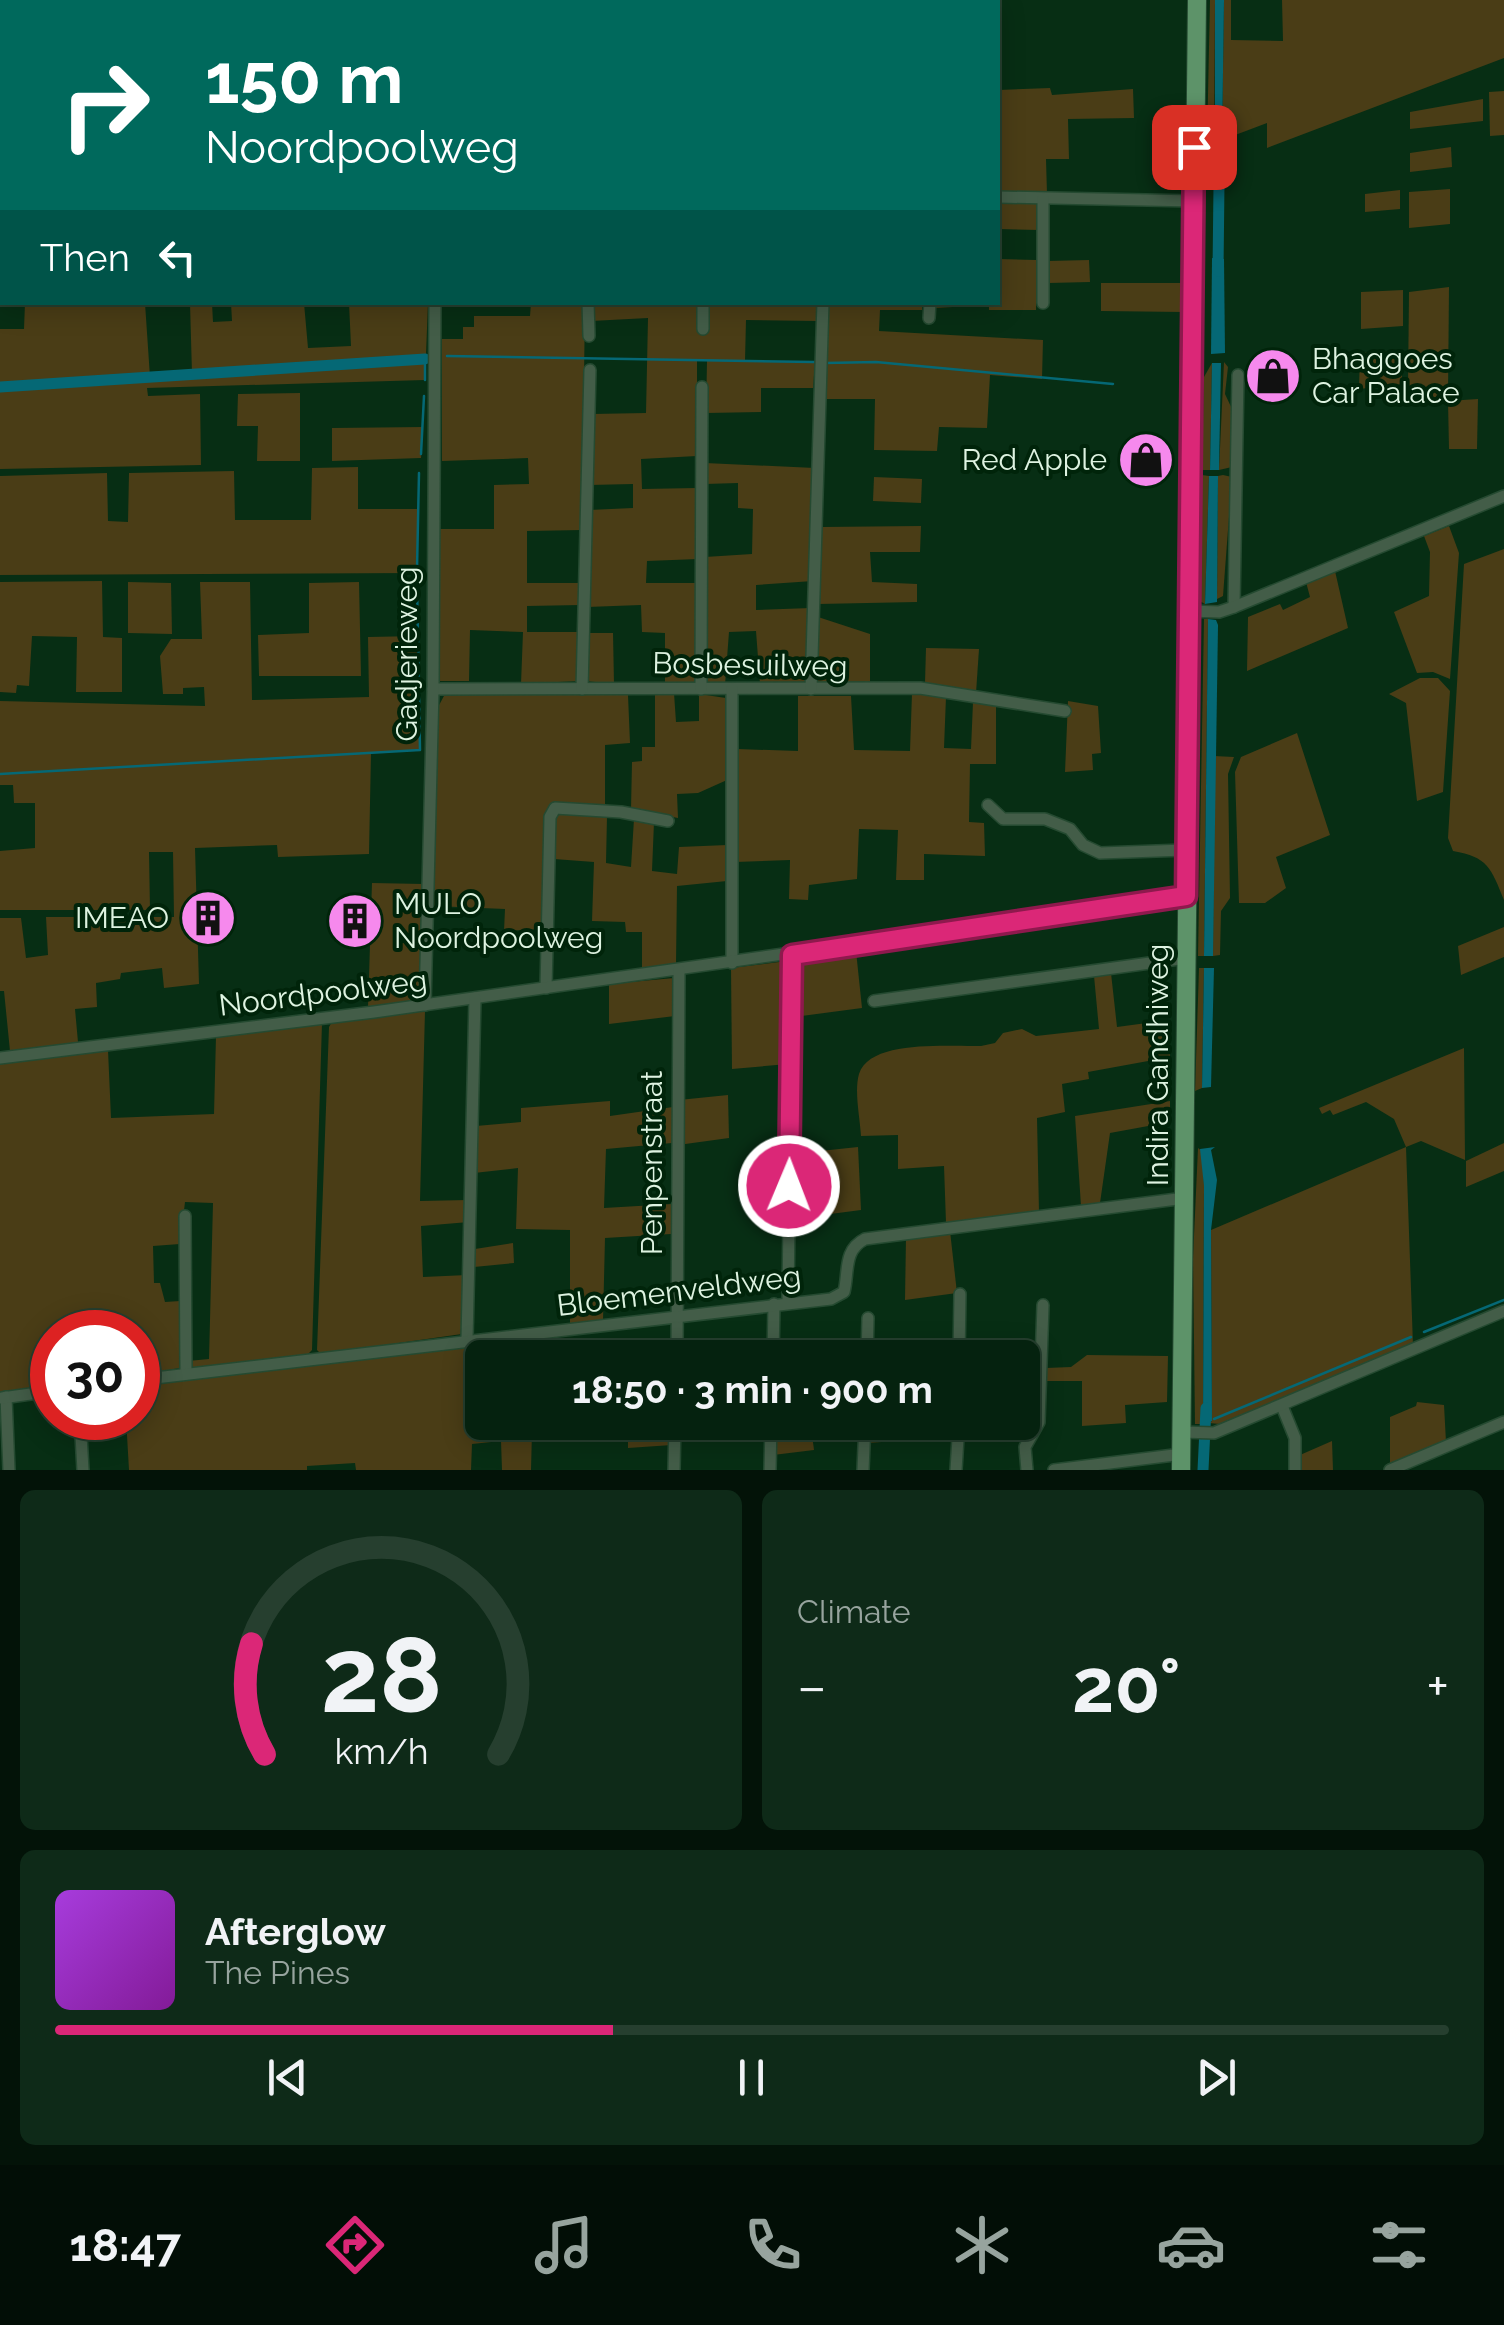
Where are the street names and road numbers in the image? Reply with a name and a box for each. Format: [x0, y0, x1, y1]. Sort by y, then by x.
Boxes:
street label: Gadjerieweg [389, 566, 424, 742]
street label: Bosbesuilweg [652, 645, 848, 684]
street label: Indira Gandhiweg [1140, 944, 1175, 1186]
street label: Noordpoolweg [217, 962, 429, 1023]
street label: Penpenstraat [634, 1071, 669, 1255]
street label: Bloemenveldweg [555, 1258, 803, 1323]

